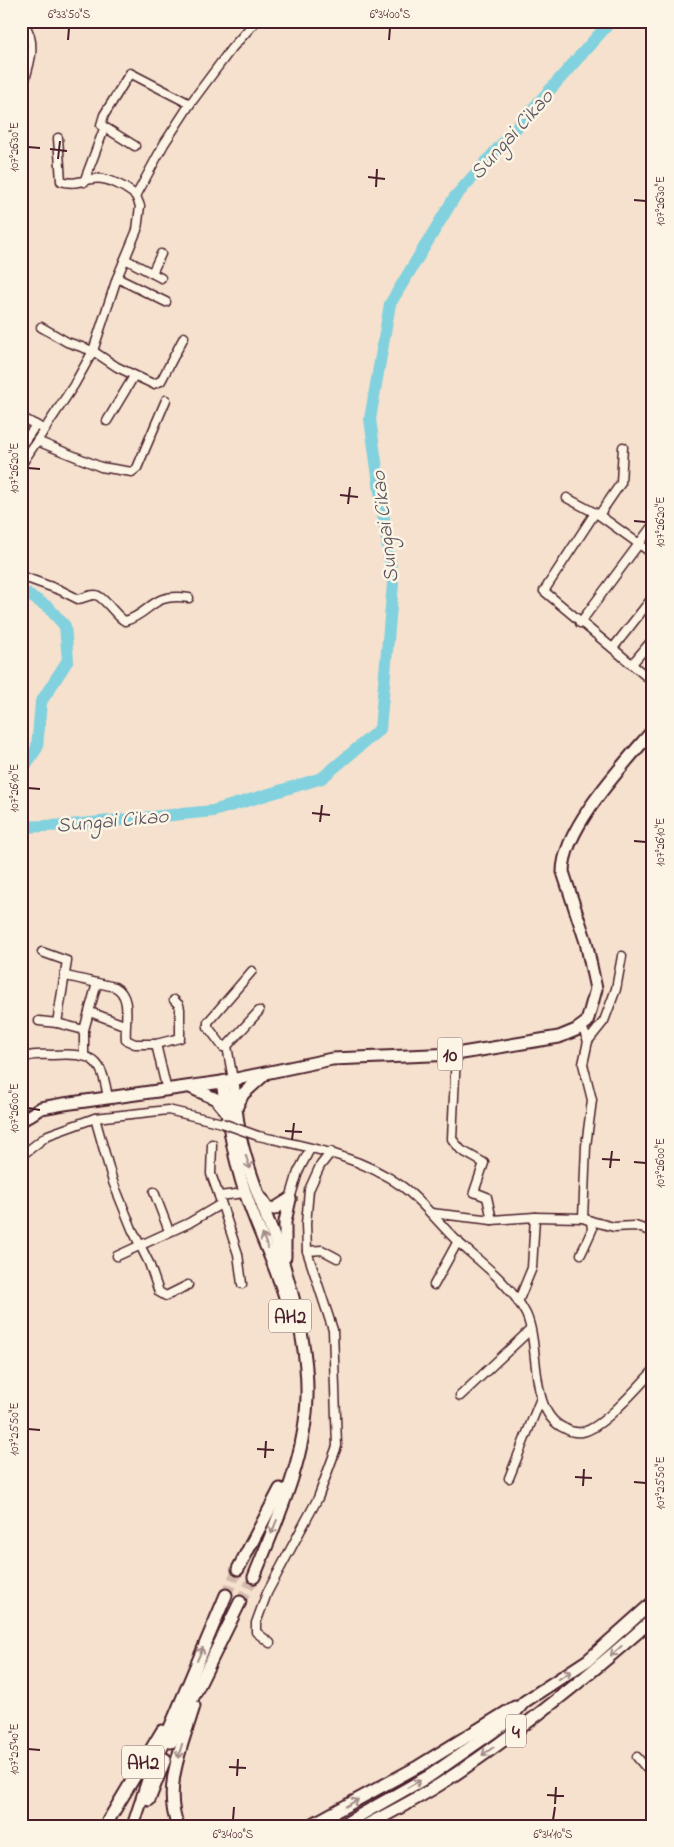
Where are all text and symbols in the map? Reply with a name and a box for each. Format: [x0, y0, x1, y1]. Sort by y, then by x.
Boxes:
text: 6°33'50"S [48, 6, 90, 24]
text: 6°34'00"S [370, 6, 411, 24]
water label: Sungai Cikao [464, 83, 563, 188]
text: 107°26'30"E [6, 122, 24, 172]
text: 107°26'30"E [652, 176, 670, 226]
text: 107°26'20"E [6, 443, 24, 493]
water label: Sungai Cikao [364, 468, 409, 584]
text: 107°26'20"E [652, 497, 670, 547]
text: 107°26'10"E [6, 764, 24, 812]
water label: Sungai Cikao [55, 802, 171, 843]
text: 107°26'10"E [652, 818, 670, 866]
road number: 10 [438, 1038, 462, 1070]
text: 107°26'00"E [6, 1083, 24, 1133]
text: 107°26'00"E [652, 1138, 670, 1188]
one-way arrow [243, 1154, 253, 1170]
one-way arrow [259, 1234, 269, 1249]
road number: AH2 [269, 1300, 311, 1332]
text: 107°25'50"E [6, 1402, 24, 1456]
text: 107°25'50"E [652, 1456, 670, 1510]
one-way arrow [269, 1519, 278, 1534]
one-way arrow [610, 1645, 623, 1657]
one-way arrow [196, 1647, 206, 1662]
one-way arrow [558, 1670, 572, 1680]
road number: 4 [506, 1714, 526, 1748]
text: 107°25'40"E [6, 1723, 24, 1775]
one-way arrow [175, 1743, 185, 1759]
road number: AH2 [122, 1745, 164, 1778]
one-way arrow [481, 1746, 495, 1756]
one-way arrow [407, 1779, 421, 1789]
one-way arrow [344, 1798, 359, 1807]
text: 6°34'00"S [213, 1826, 254, 1844]
text: 6°34'10"S [533, 1826, 573, 1844]

